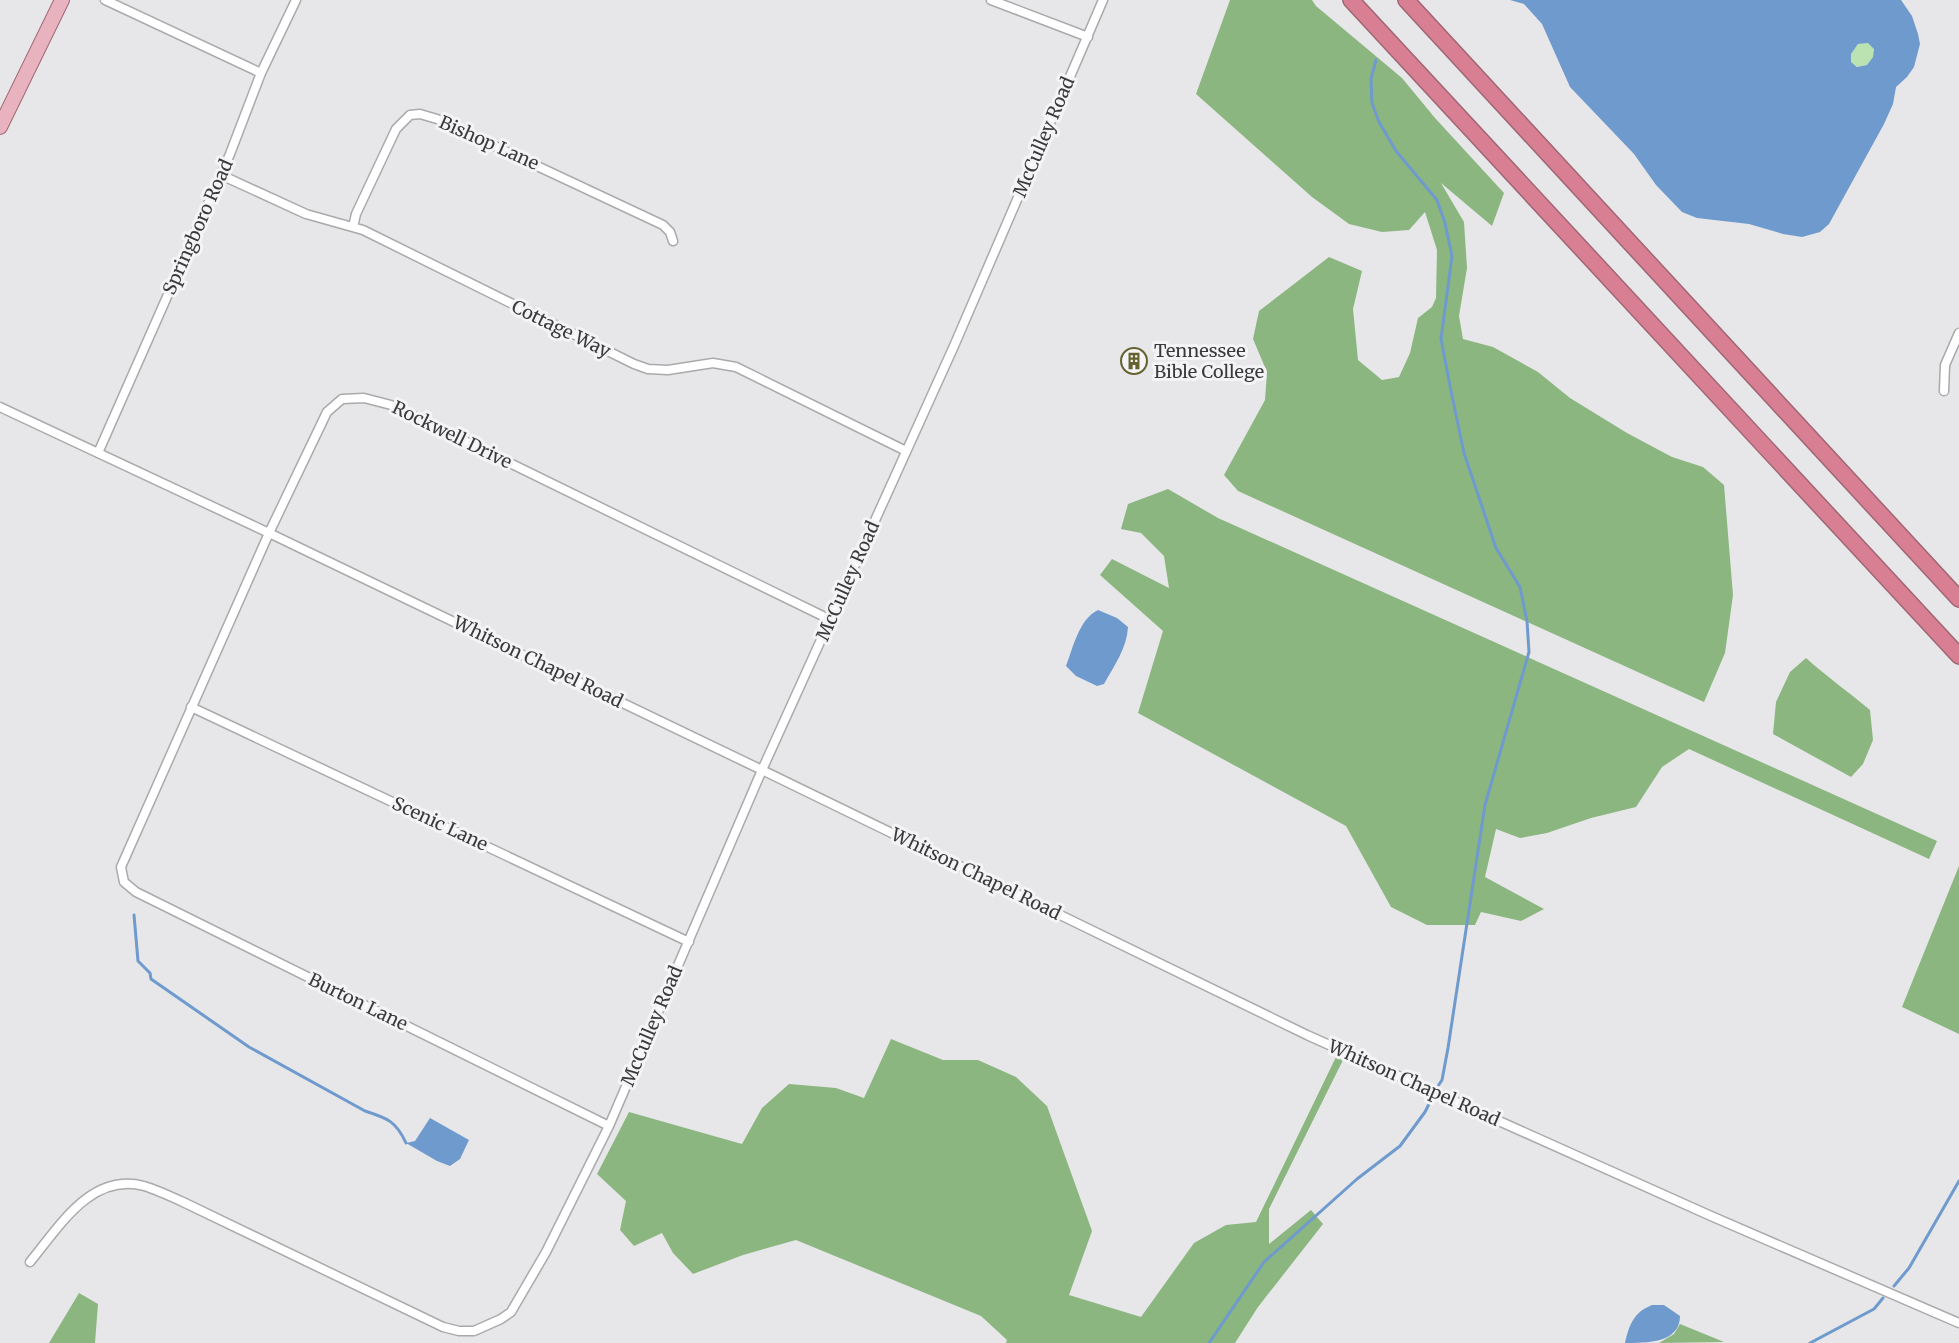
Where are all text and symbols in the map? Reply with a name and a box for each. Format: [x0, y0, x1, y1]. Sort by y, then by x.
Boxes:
street label: McCulley Road [1008, 73, 1079, 200]
street label: Bishop Lane [436, 110, 543, 175]
street label: Springboro Road [157, 155, 238, 298]
street label: Cottage Way [508, 295, 615, 363]
place label: Tennessee Bible College [1154, 339, 1264, 383]
building icon: Tennessee Bible College [1119, 346, 1149, 376]
street label: Rockwell Drive [389, 396, 516, 473]
street label: McCulley Road [811, 517, 884, 644]
street label: Whitson Chapel Road [449, 610, 627, 713]
street label: Scenic Lane [389, 791, 492, 856]
street label: Whitson Chapel Road [887, 822, 1065, 925]
street label: McCulley Road [616, 962, 687, 1089]
street label: Burton Lane [305, 968, 412, 1035]
street label: Whitson Chapel Road [1324, 1034, 1504, 1131]

